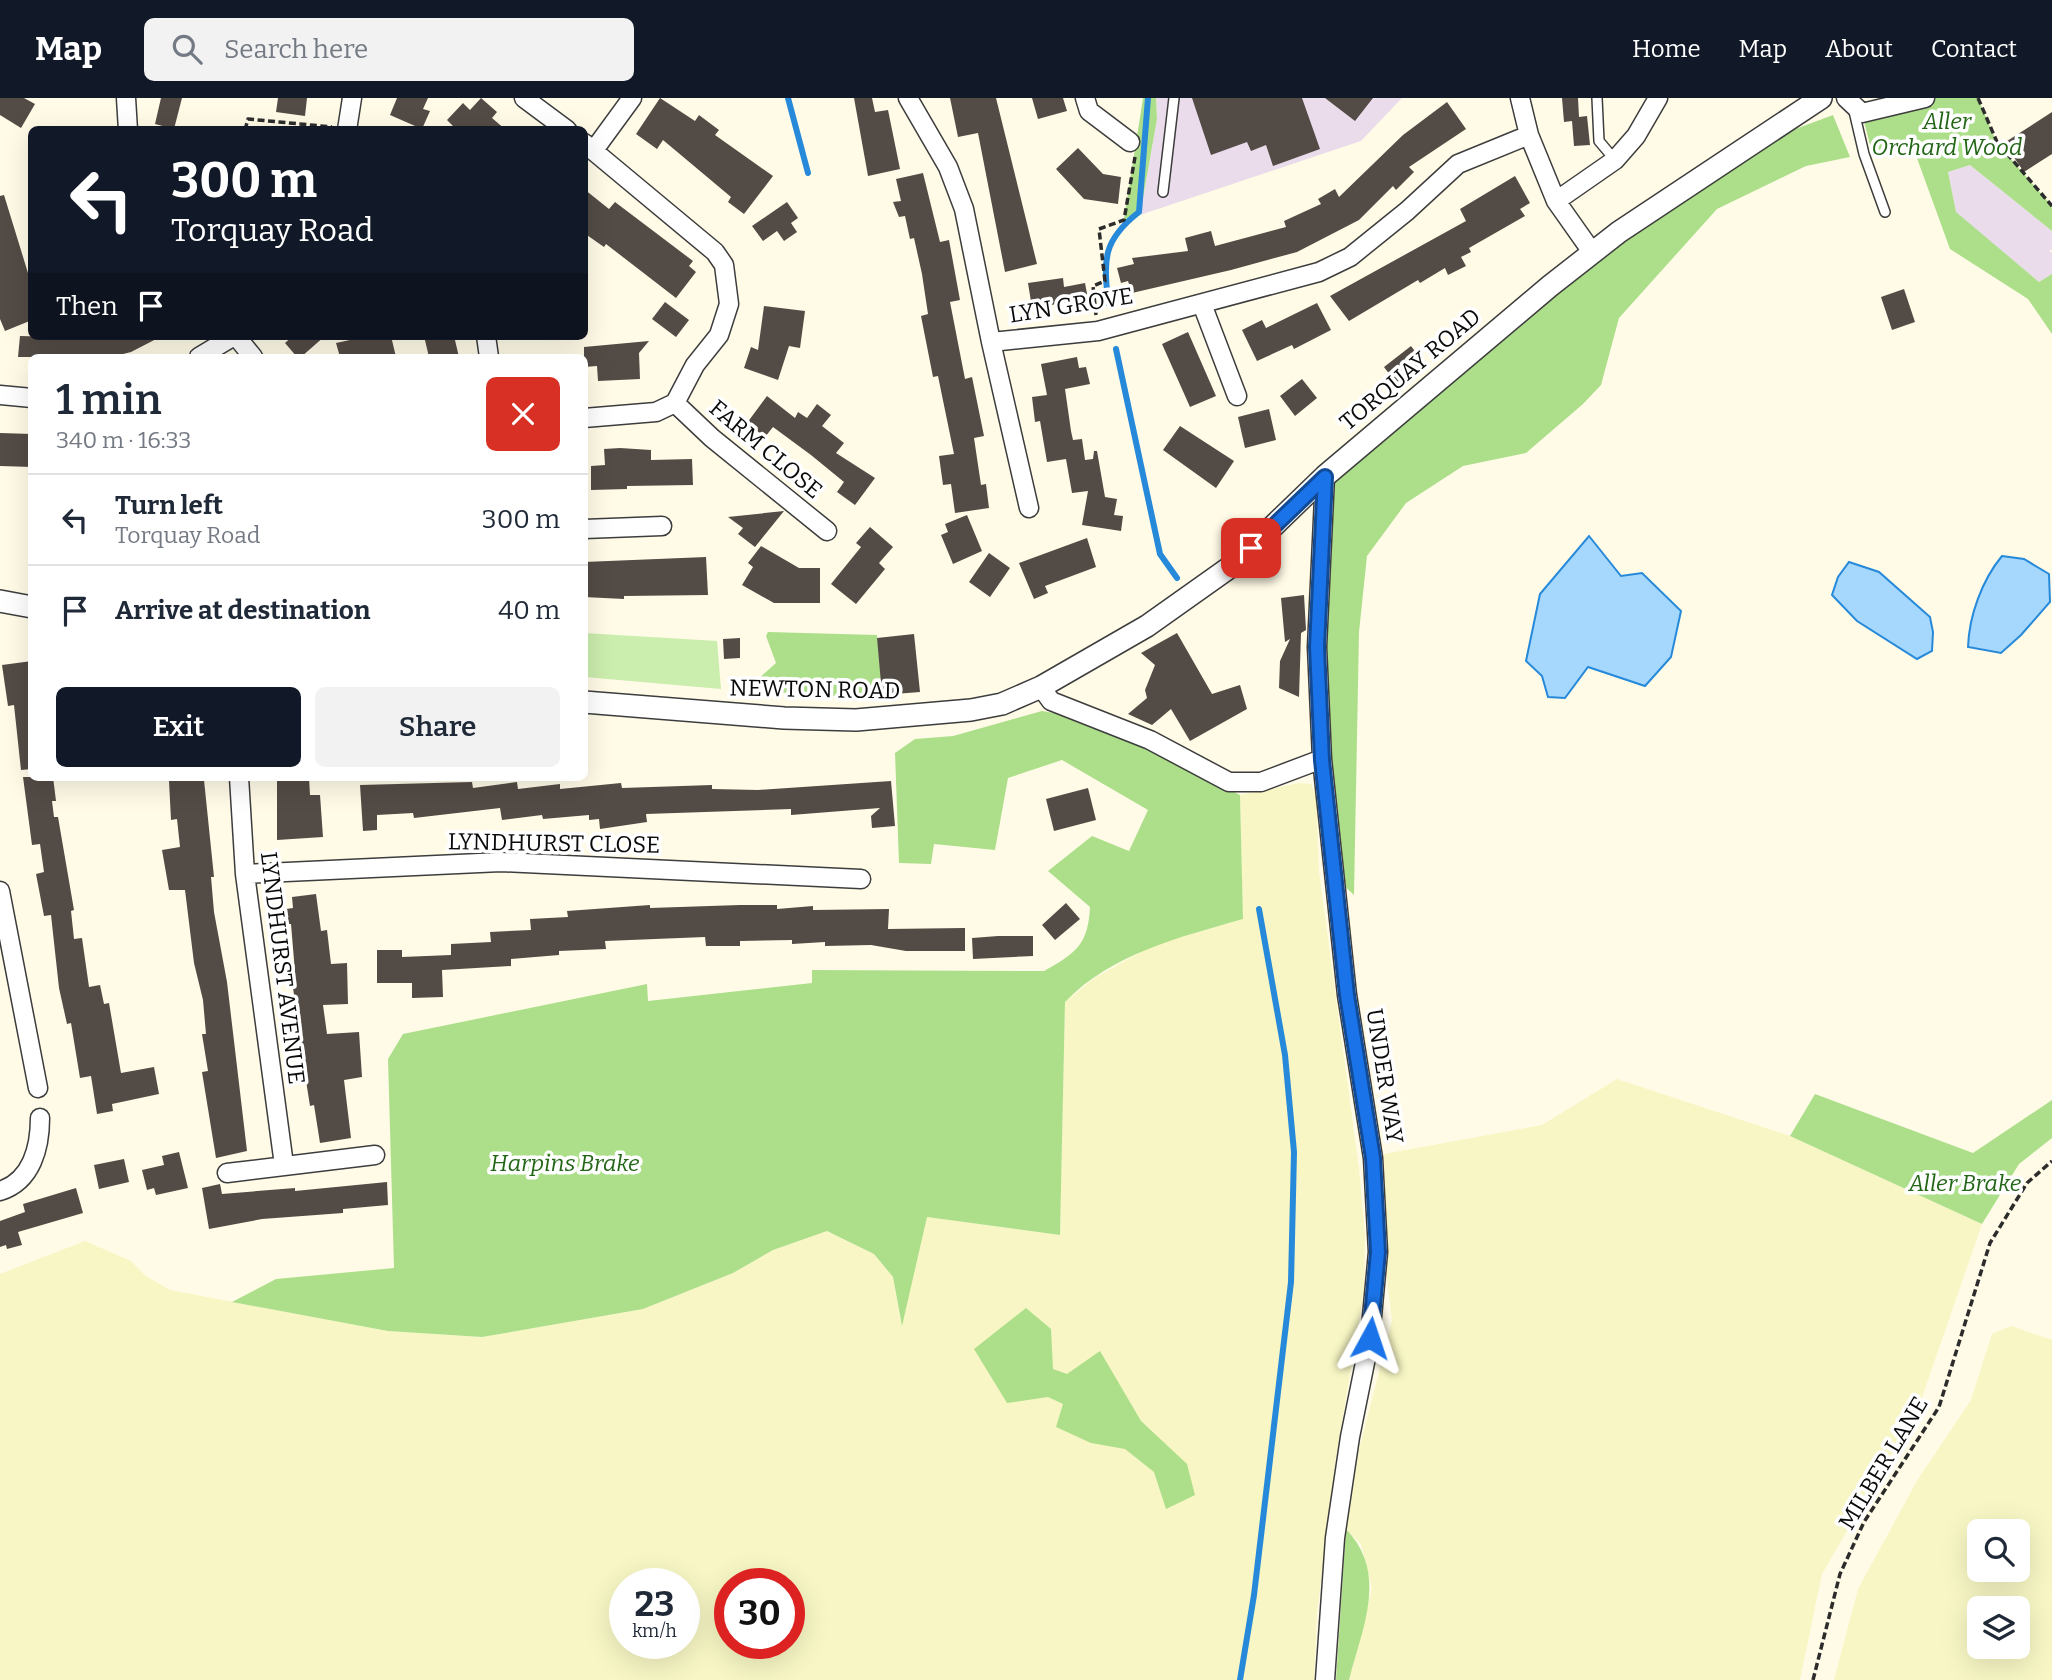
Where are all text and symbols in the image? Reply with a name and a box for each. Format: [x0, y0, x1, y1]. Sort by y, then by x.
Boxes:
search box [144, 18, 634, 81]
text: Map [35, 29, 102, 69]
icon: search [168, 30, 206, 68]
text: Search here [224, 34, 368, 65]
text: Home [1632, 35, 1701, 63]
text: Map [1739, 35, 1787, 63]
text: About [1825, 35, 1893, 63]
text: Contact [1931, 35, 2017, 63]
park label: Aller Orchard Wood [1872, 107, 2022, 161]
text: 300 m [171, 151, 317, 210]
icon: left [56, 154, 147, 245]
text: Torquay Road [171, 211, 373, 249]
street label: LYN GROVE [1007, 281, 1135, 329]
icon: arrive [132, 287, 170, 325]
text: Then [56, 291, 118, 322]
street label: TORQUAY ROAD [1334, 302, 1486, 436]
text: 1 min [56, 375, 162, 425]
button: close [486, 377, 560, 451]
street label: FARM CLOSE [704, 394, 828, 504]
text: 340 m · 16:33 [56, 426, 191, 454]
text: Turn left [115, 490, 223, 521]
icon: left [56, 501, 94, 539]
text: 300 m [482, 504, 560, 535]
pin [1221, 518, 1281, 578]
text: Torquay Road [115, 521, 260, 549]
icon: arrive [1232, 529, 1270, 567]
icon: arrive [56, 592, 94, 630]
text: Arrive at destination [115, 595, 370, 626]
text: 40 m [498, 595, 560, 626]
street label: NEWTON ROAD [729, 674, 901, 704]
button: Exit [56, 687, 301, 767]
button: Share [315, 687, 560, 767]
street label: LYNDHURST CLOSE [448, 827, 660, 859]
street label: LYNDHURST AVENUE [255, 850, 311, 1086]
street label: UNDER WAY [1361, 1006, 1410, 1146]
park label: Harpins Brake [490, 1149, 640, 1177]
park label: Aller Brake [1908, 1169, 2022, 1197]
position arrow [1333, 1301, 1407, 1375]
street label: MILBER LANE [1832, 1392, 1934, 1534]
map controls [1967, 1519, 2030, 1659]
button: search [1967, 1519, 2030, 1582]
speed limit sign: 30 [714, 1568, 805, 1659]
text: 23 [635, 1583, 674, 1625]
button: layers [1967, 1596, 2030, 1659]
text: km/h [632, 1620, 677, 1642]

